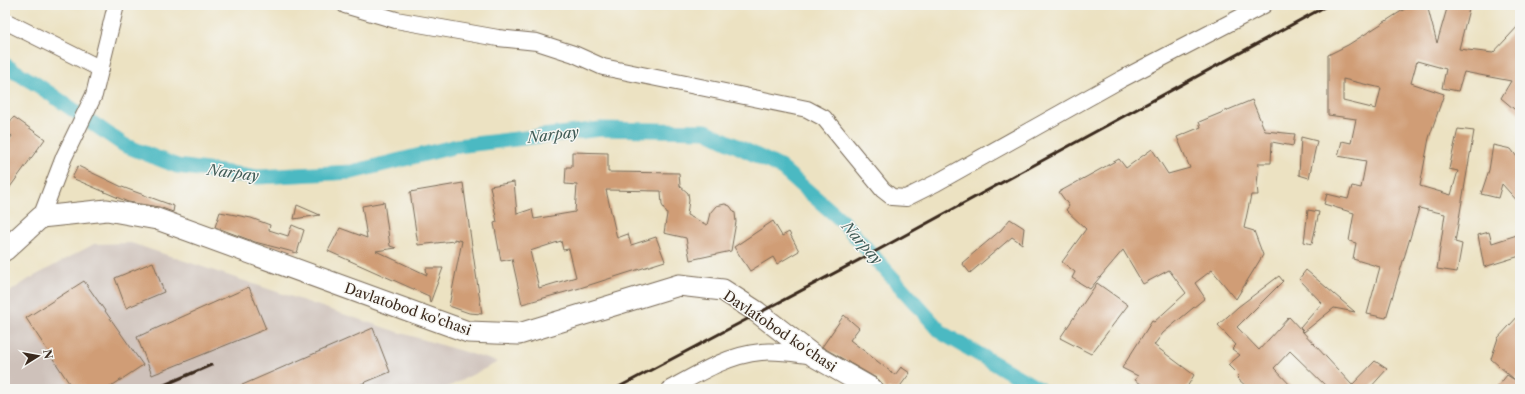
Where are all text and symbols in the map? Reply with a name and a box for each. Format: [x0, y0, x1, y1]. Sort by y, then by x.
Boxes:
water label: Narpay [525, 122, 580, 147]
water label: Narpay [205, 160, 260, 185]
water label: Narpay [837, 216, 887, 269]
street label: Davlatobod ko'chasi [342, 279, 474, 339]
street label: Davlatobod ko'chasi [720, 286, 840, 376]
north arrow [18, 336, 58, 376]
text: N [40, 348, 56, 361]

